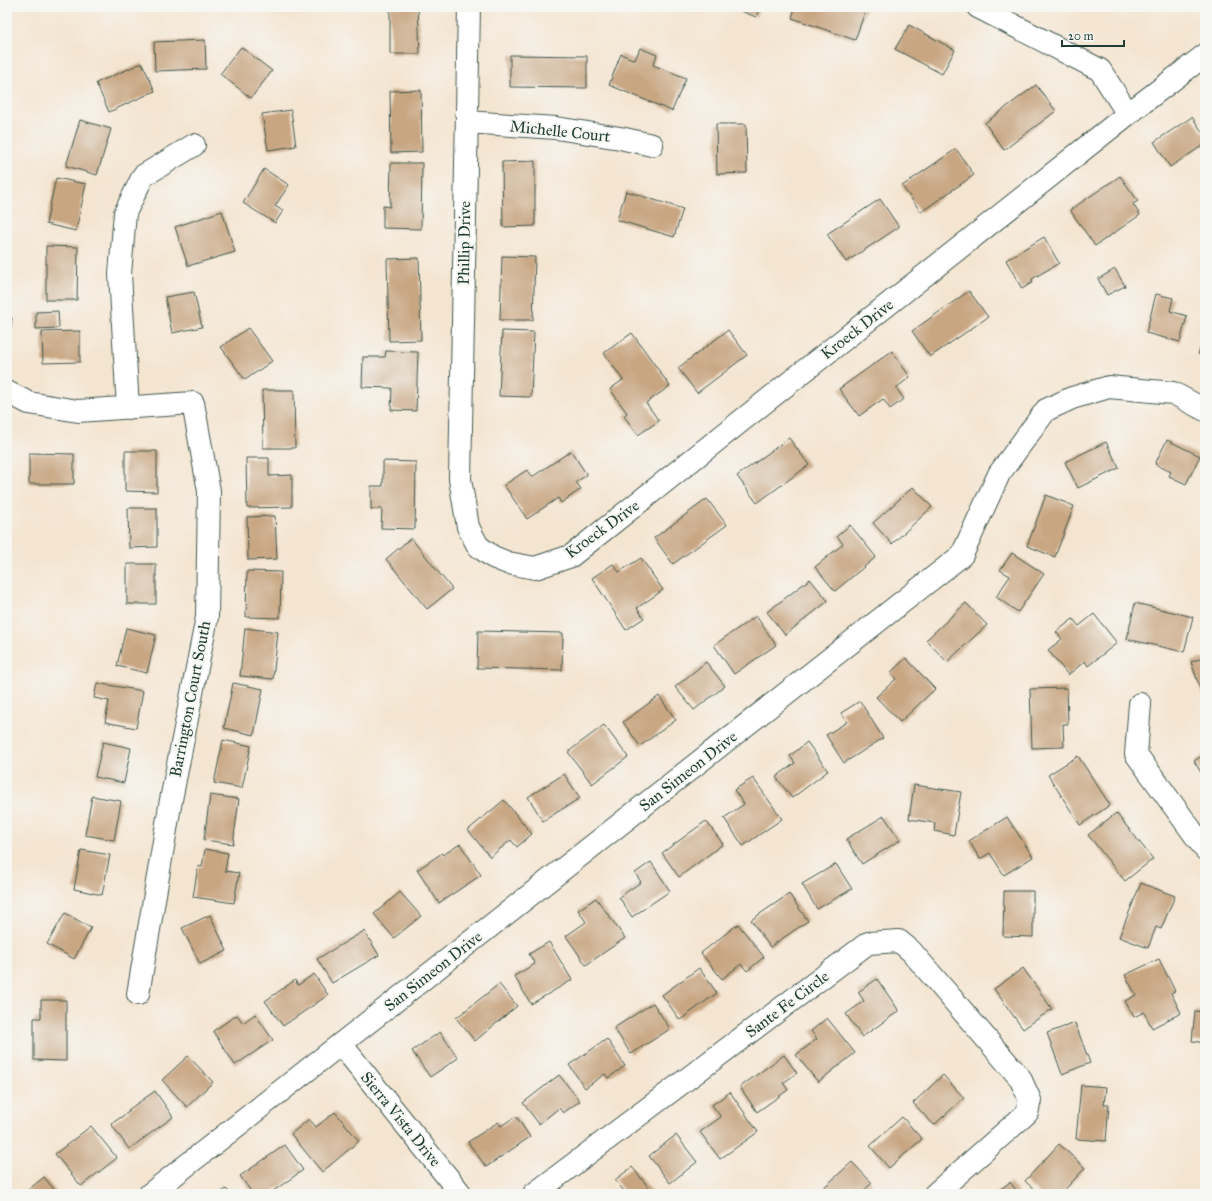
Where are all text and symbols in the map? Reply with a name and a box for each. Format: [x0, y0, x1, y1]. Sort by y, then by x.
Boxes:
scale bar [1062, 22, 1124, 48]
text: 20 m [1068, 29, 1094, 43]
street label: Michelle Court [509, 116, 612, 146]
street label: Phillip Drive [454, 201, 474, 285]
street label: Kroeck Drive [817, 295, 897, 363]
street label: Kroeck Drive [561, 496, 643, 562]
street label: Barrington Court South [166, 619, 215, 779]
street label: San Simeon Drive [635, 727, 741, 815]
street label: San Simeon Drive [380, 927, 486, 1015]
street label: Sante Fe Circle [742, 966, 833, 1042]
street label: Sierra Vista Drive [357, 1068, 445, 1171]

